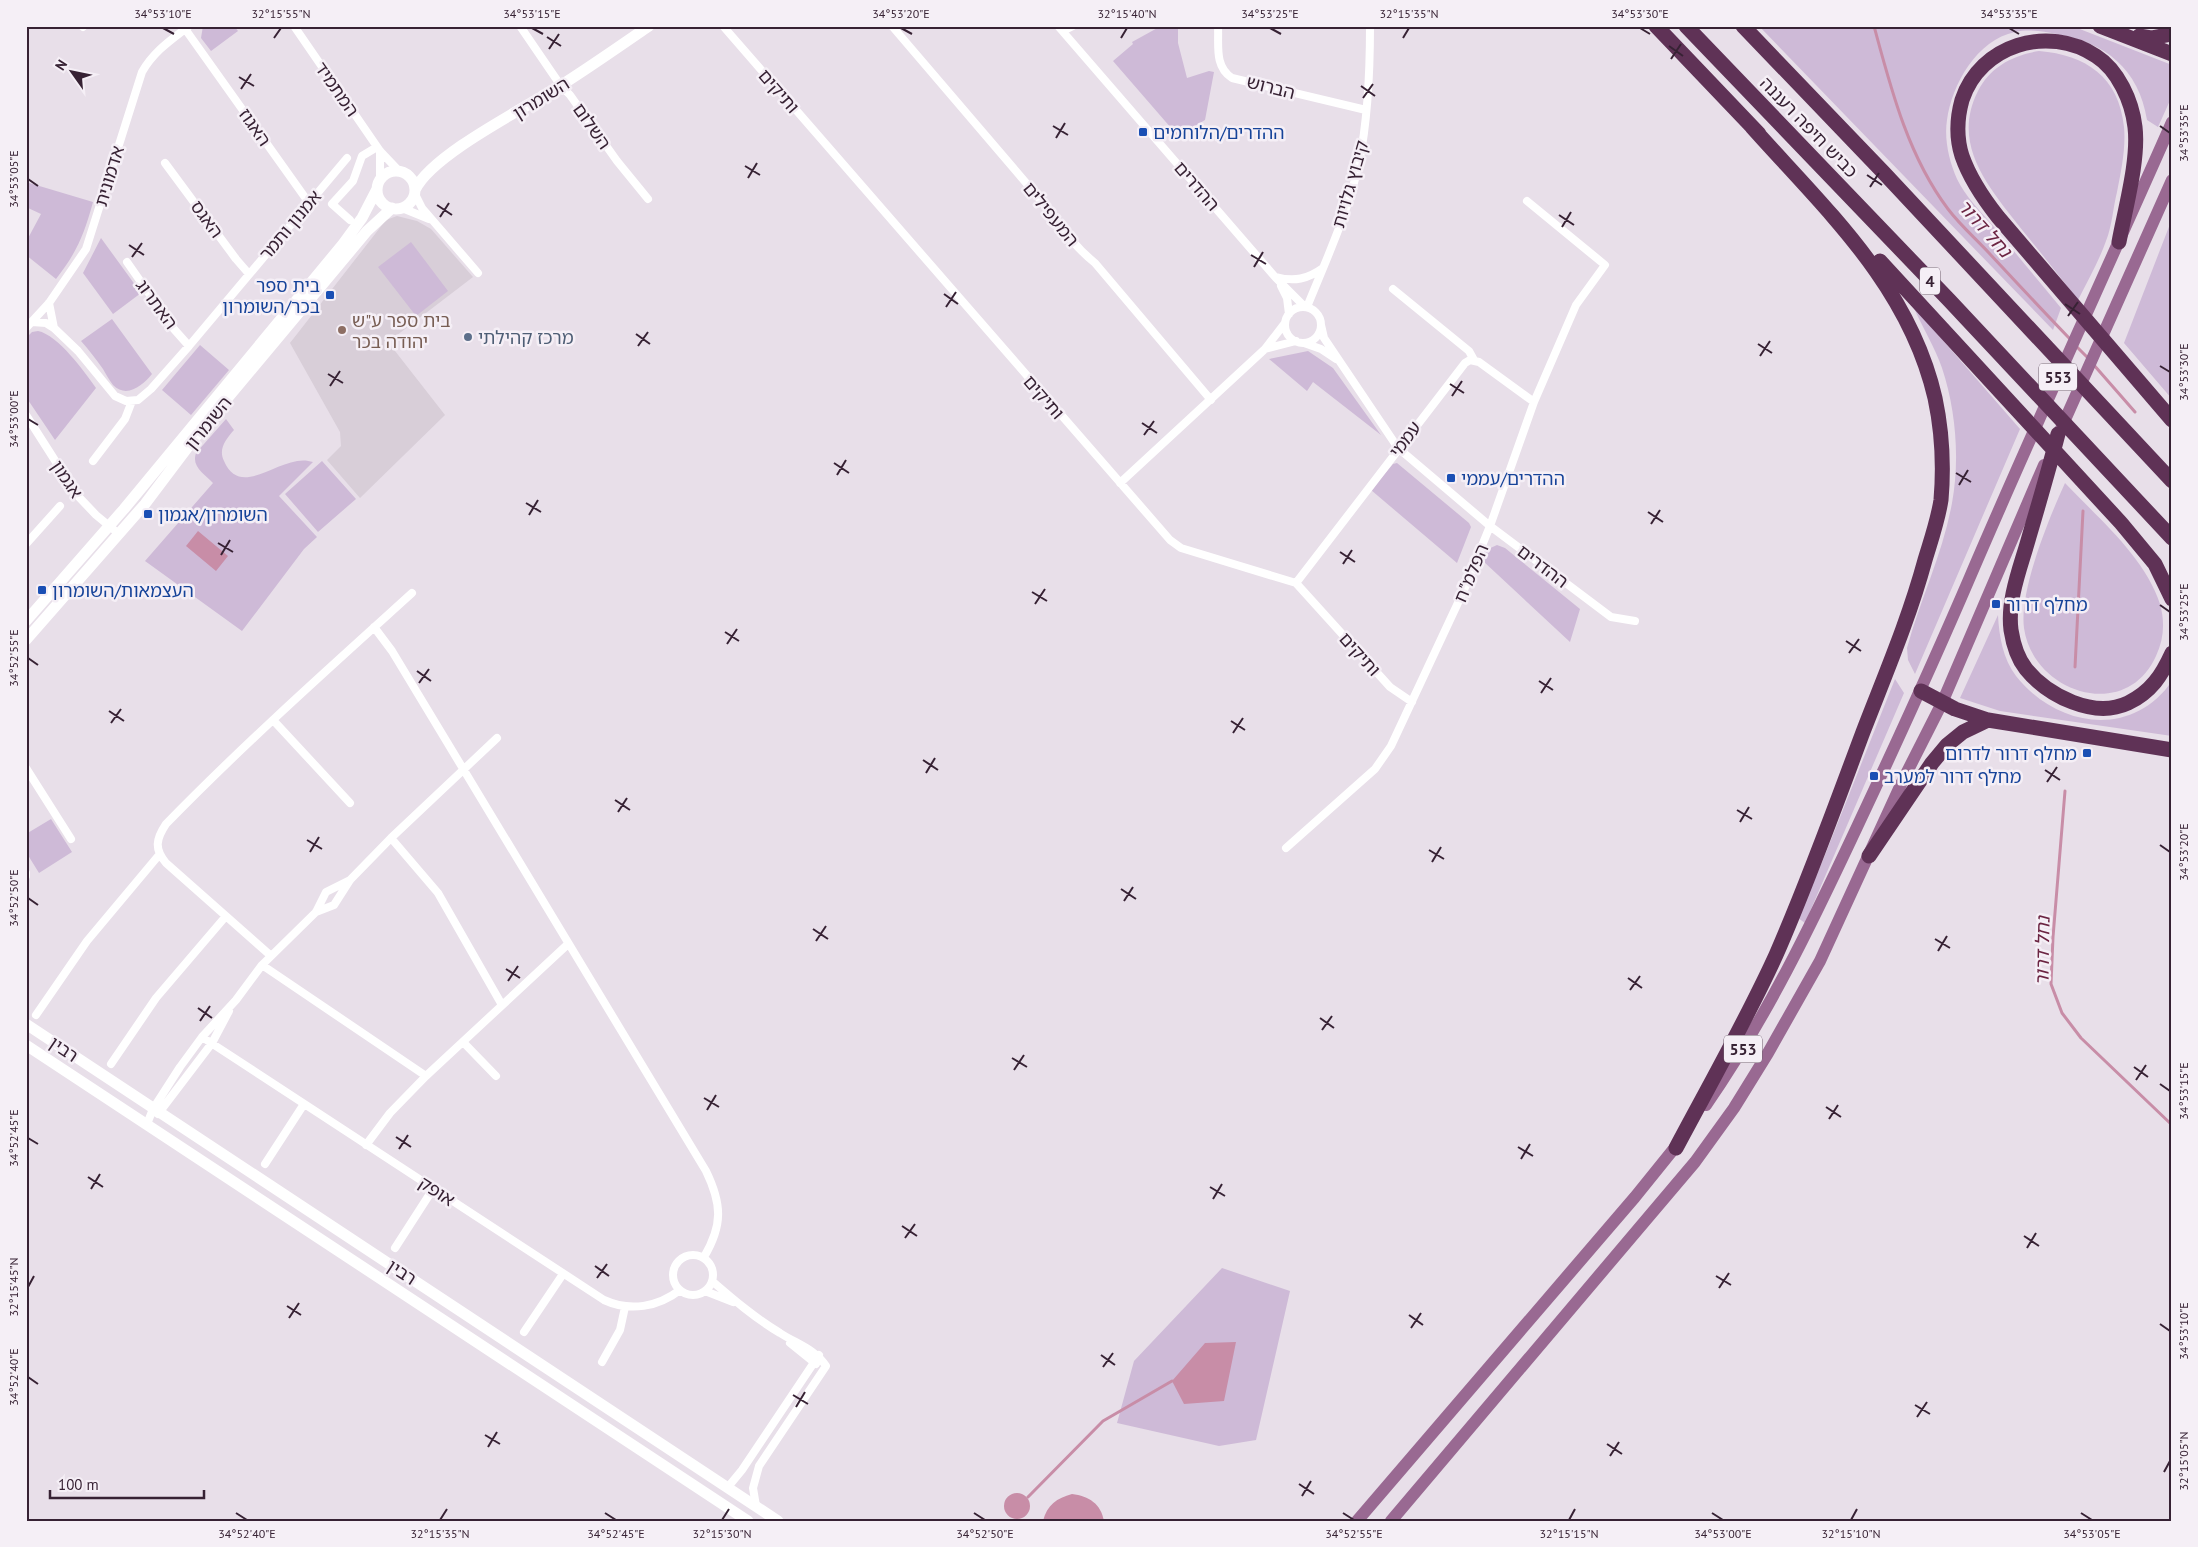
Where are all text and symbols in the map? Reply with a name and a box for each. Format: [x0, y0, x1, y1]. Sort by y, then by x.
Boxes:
text: 34°53'10"E [134, 6, 192, 21]
text: 32°15'55"N [251, 6, 311, 21]
text: 34°53'15"E [503, 6, 561, 21]
text: 34°53'20"E [872, 6, 930, 21]
text: 32°15'40"N [1097, 6, 1157, 21]
text: 34°53'25"E [1241, 6, 1299, 21]
text: 32°15'35"N [1379, 6, 1439, 21]
text: 34°53'30"E [1611, 6, 1669, 21]
text: 34°53'35"E [1980, 6, 2038, 21]
north arrow [48, 48, 98, 98]
text: N [51, 56, 71, 74]
street label: המתמיד [310, 57, 364, 121]
street label: ותיקים [754, 64, 804, 118]
street label: הברוש [1244, 70, 1298, 104]
street label: השומרון [508, 72, 574, 124]
street label: כביש חיפה רעננה [1755, 72, 1863, 182]
street label: השלום [568, 98, 616, 154]
street label: האגוז [234, 104, 276, 150]
text: 34°53'35"E [2176, 104, 2191, 162]
place label: ההדרים/הלוחמים [1153, 121, 1285, 144]
marker: ההדרים/הלוחמים [1137, 126, 1149, 138]
street label: קיבוץ גלויות [1327, 138, 1373, 230]
street label: אדמונית [89, 143, 129, 209]
text: 34°53'05"E [6, 150, 21, 208]
street label: ההדרים [1169, 157, 1225, 215]
street label: המעפילים [1018, 177, 1084, 251]
street label: אמנון ותמר [254, 185, 326, 265]
water label: נחל דרור [1953, 194, 2018, 263]
street label: האגס [186, 196, 228, 242]
road number: 4 [1920, 268, 1940, 294]
street label: האתרוג [131, 274, 183, 334]
place label: בית ספר בכר/השומרון [222, 274, 320, 318]
marker: בית ספר בכר/השומרון [324, 289, 336, 301]
place label: בית ספר ע"ש יהודה בכר [352, 309, 451, 353]
marker: בית ספר ע"ש יהודה בכר [336, 324, 348, 336]
place label: מרכז קהילתי [478, 326, 574, 349]
marker: מרכז קהילתי [462, 331, 474, 343]
text: 34°53'30"E [2176, 343, 2191, 401]
road number: 553 [2039, 364, 2077, 391]
street label: ותיקים [1019, 370, 1069, 424]
text: 34°53'00"E [6, 390, 21, 448]
street label: השומרון [179, 391, 237, 455]
street label: עממי [1384, 416, 1426, 462]
street label: אגמון [46, 456, 88, 502]
place label: ההדרים/עממי [1461, 467, 1565, 490]
marker: ההדרים/עממי [1445, 472, 1457, 484]
place label: השומרון/אגמון [158, 503, 268, 526]
marker: השומרון/אגמון [142, 508, 154, 520]
street label: ההדרים [1513, 539, 1573, 593]
street label: הפלמ"ח [1448, 540, 1494, 606]
place label: העצמאות/השומרון [52, 579, 194, 602]
text: 34°53'25"E [2176, 583, 2191, 641]
marker: העצמאות/השומרון [36, 584, 48, 596]
place label: מחלף דרור [2006, 593, 2088, 616]
marker: מחלף דרור [1990, 598, 2002, 610]
street label: ותיקים [1334, 627, 1386, 681]
text: 34°52'55"E [6, 629, 21, 687]
place label: מחלף דרור לדרום [1945, 742, 2077, 765]
marker: מחלף דרור לדרום [2081, 747, 2093, 759]
place label: מחלף דרור למערב [1884, 765, 2021, 788]
marker: מחלף דרור למערב [1868, 770, 1880, 782]
text: 34°53'20"E [2176, 823, 2191, 881]
text: 34°52'50"E [6, 869, 21, 927]
water label: נחל דרור [2029, 914, 2055, 986]
street label: רבין [45, 1031, 83, 1067]
road number: 553 [1724, 1036, 1762, 1062]
text: 34°53'15"E [2176, 1062, 2191, 1120]
text: 34°52'45"E [6, 1109, 21, 1167]
street label: אופק [415, 1171, 459, 1211]
street label: רבין [383, 1254, 421, 1290]
text: 32°15'45"N [6, 1257, 21, 1317]
text: 34°53'10"E [2176, 1302, 2191, 1360]
text: 34°52'40"E [6, 1348, 21, 1406]
text: 32°15'05"N [2176, 1431, 2191, 1491]
scale bar [50, 1467, 204, 1499]
text: 100 m [58, 1475, 99, 1494]
text: 34°52'40"E [218, 1526, 276, 1541]
text: 32°15'35"N [410, 1526, 470, 1541]
text: 34°52'45"E [587, 1526, 645, 1541]
text: 32°15'30"N [692, 1526, 752, 1541]
text: 34°52'50"E [956, 1526, 1014, 1541]
text: 34°52'55"E [1325, 1526, 1383, 1541]
text: 32°15'15"N [1539, 1526, 1599, 1541]
text: 34°53'00"E [1694, 1526, 1752, 1541]
text: 32°15'10"N [1821, 1526, 1881, 1541]
text: 34°53'05"E [2063, 1526, 2121, 1541]

